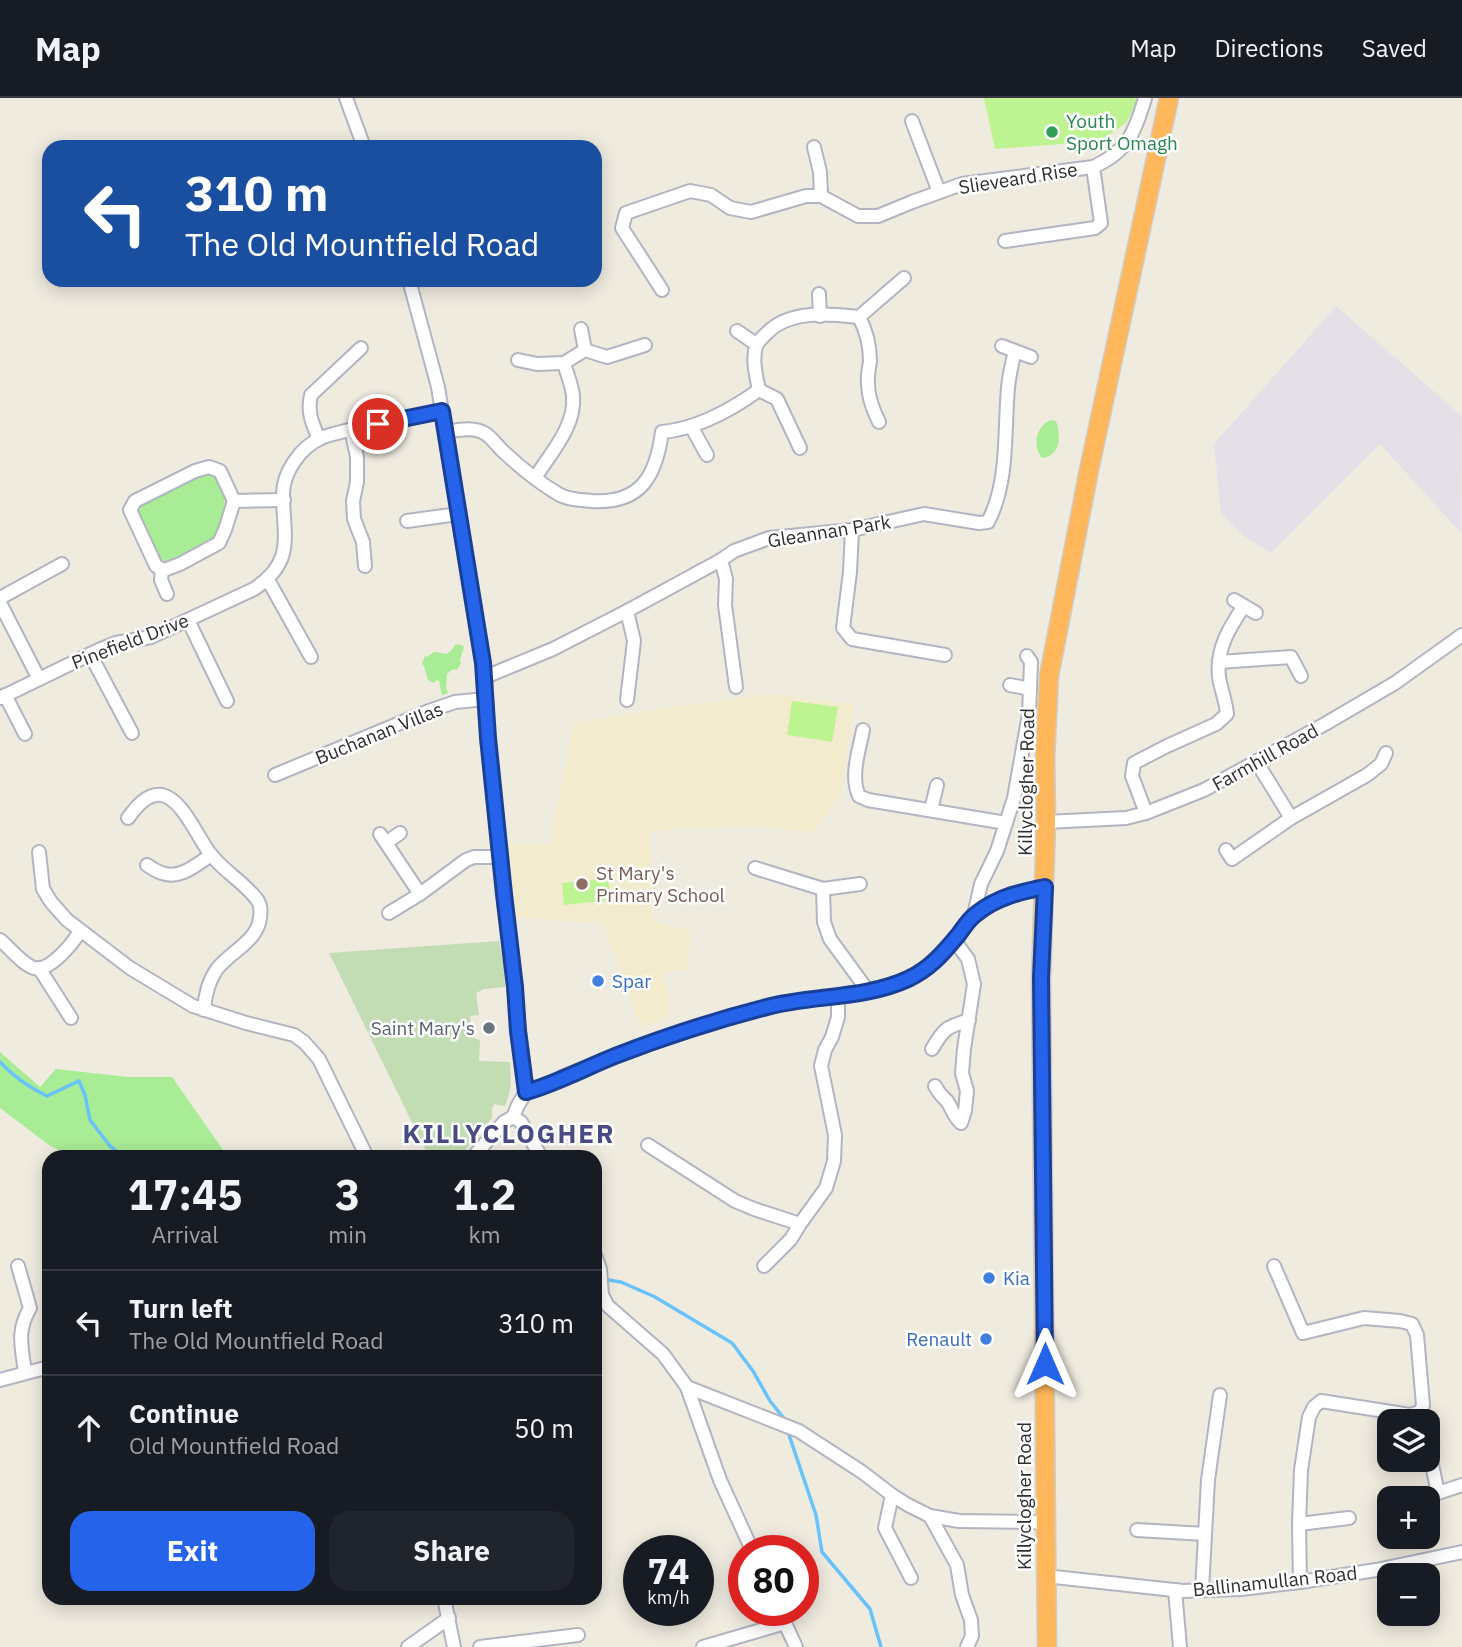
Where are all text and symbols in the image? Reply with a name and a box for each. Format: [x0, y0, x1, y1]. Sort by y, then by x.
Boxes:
text: Map [35, 27, 101, 70]
text: Map [1130, 32, 1176, 64]
text: Directions [1214, 32, 1324, 64]
text: Saved [1362, 32, 1427, 64]
place label: Youth Sport Omagh [1066, 109, 1178, 155]
marker: Youth Sport Omagh [1044, 124, 1060, 140]
street label: Slieveard Rise [957, 157, 1079, 199]
text: 310 m [185, 161, 329, 224]
icon: left [70, 168, 161, 259]
text: The Old Mountfield Road [185, 223, 539, 265]
pin [348, 394, 408, 454]
icon: arrive [359, 405, 397, 443]
street label: Gleannan Park [766, 509, 892, 553]
street label: Pinefield Drive [68, 608, 192, 674]
street label: Buchanan Villas [312, 696, 446, 770]
street label: Killyclogher Road [1013, 708, 1039, 856]
street label: Farmhill Road [1208, 718, 1322, 796]
place label: St Mary's Primary School [596, 861, 725, 907]
marker: St Mary's Primary School [574, 876, 590, 892]
place label: Spar [612, 969, 651, 993]
marker: Spar [590, 973, 606, 989]
place label: Saint Mary's [371, 1016, 475, 1040]
marker: Saint Mary's [481, 1020, 497, 1036]
district label: KILLYCLOGHER [402, 1116, 616, 1150]
text: 17:45 [128, 1167, 242, 1222]
text: 3 [335, 1167, 360, 1222]
text: 1.2 [453, 1167, 516, 1222]
text: Arrival [152, 1219, 219, 1249]
text: min [328, 1219, 367, 1249]
text: km [468, 1219, 501, 1249]
place label: Kia [1003, 1266, 1030, 1290]
marker: Kia [981, 1270, 997, 1286]
text: Turn left [129, 1291, 232, 1325]
icon: left [70, 1304, 108, 1342]
text: 310 m [498, 1306, 574, 1340]
text: The Old Mountfield Road [129, 1325, 384, 1355]
place label: Renault [906, 1327, 972, 1351]
position arrow [1008, 1327, 1082, 1401]
marker: Renault [978, 1331, 994, 1347]
text: Continue [129, 1396, 239, 1430]
icon: ahead [70, 1409, 108, 1447]
map controls [1377, 1409, 1440, 1626]
button: layers [1377, 1409, 1440, 1472]
text: 50 m [514, 1411, 574, 1445]
street label: Killyclogher Road [1012, 1422, 1036, 1570]
text: Old Mountfield Road [129, 1430, 339, 1460]
button: + [1377, 1486, 1440, 1549]
button: Exit [70, 1511, 315, 1591]
button: Share [329, 1511, 574, 1591]
speed limit sign: 80 [728, 1535, 819, 1626]
text: 74 [647, 1548, 690, 1594]
street label: Ballinamullan Road [1192, 1560, 1358, 1602]
button: − [1377, 1563, 1440, 1626]
text: km/h [647, 1586, 690, 1609]

